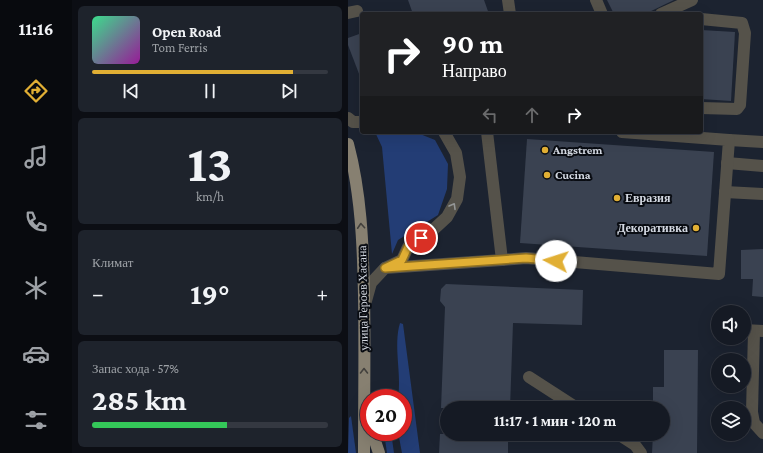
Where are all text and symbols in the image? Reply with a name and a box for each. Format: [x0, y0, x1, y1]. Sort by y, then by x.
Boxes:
text: 11:16 [18, 19, 54, 39]
text: Open Road [152, 24, 221, 40]
icon: right [376, 28, 428, 80]
text: 90 m [442, 28, 503, 59]
text: Tom Ferris [152, 40, 207, 55]
text: Направо [442, 61, 507, 81]
icon: directions [22, 77, 50, 105]
icon: previous [120, 80, 142, 102]
icon: pause [199, 80, 221, 102]
icon: next [278, 80, 300, 102]
icon: left [479, 104, 501, 126]
icon: ahead [521, 104, 543, 126]
icon: right [563, 104, 585, 126]
text: 13 [188, 134, 232, 192]
icon: music [22, 143, 50, 171]
place label: Angstrem [552, 143, 603, 157]
marker: Angstrem [540, 145, 550, 155]
place label: Cucina [555, 168, 591, 182]
marker: Cucina [542, 170, 552, 180]
text: km/h [196, 189, 224, 204]
place label: Евразия [625, 191, 671, 205]
marker: Евразия [612, 193, 622, 203]
one-way arrow [449, 203, 456, 210]
icon: phone [22, 208, 50, 236]
pin [404, 221, 438, 255]
place label: Декоративка [617, 221, 688, 235]
one-way arrow [357, 223, 366, 229]
marker: Декоративка [691, 223, 701, 233]
icon: arrive [410, 227, 432, 249]
position arrow [535, 240, 577, 282]
street label: улица Героев Хасана [355, 245, 371, 351]
text: Климат [92, 255, 133, 270]
icon: climate [22, 274, 50, 302]
text: 19° [190, 277, 230, 310]
text: − [92, 281, 104, 306]
text: + [316, 281, 328, 306]
map controls [711, 305, 751, 441]
button: sound [711, 305, 751, 345]
icon: car [22, 340, 50, 368]
button: search [711, 353, 751, 393]
text: Запас хода · 57% [92, 361, 179, 376]
one-way arrow [360, 368, 368, 374]
text: 285 km [92, 383, 187, 416]
speed limit sign: 20 [360, 389, 412, 441]
button: layers [711, 401, 751, 441]
icon: filters [22, 406, 50, 434]
text: 11:17 · 1 мин · 120 m [494, 413, 616, 429]

